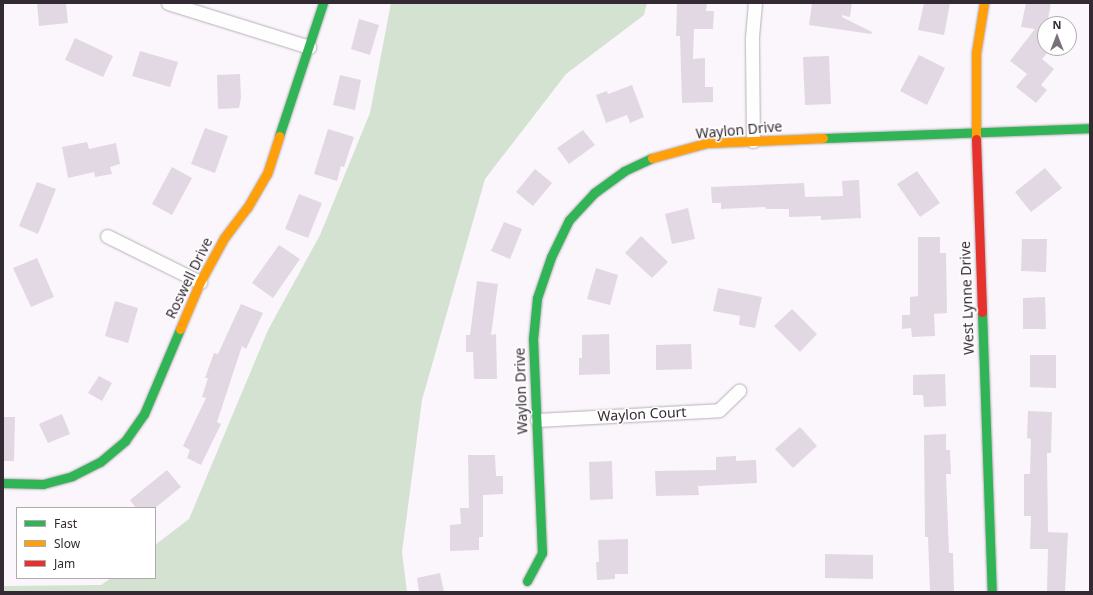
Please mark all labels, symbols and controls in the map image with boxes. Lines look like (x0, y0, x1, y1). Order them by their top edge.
north arrow (1037, 16, 1077, 56)
text: N (1053, 17, 1061, 32)
street label: Waylon Drive (695, 118, 783, 142)
street label: Roswell Drive (162, 235, 216, 321)
street label: West Lynne Drive (957, 241, 977, 355)
street label: Waylon Drive (511, 347, 531, 435)
street label: Waylon Court (597, 403, 687, 425)
legend (16, 507, 156, 579)
text: Fast (54, 515, 77, 532)
text: Slow (54, 535, 80, 552)
text: Jam (54, 555, 75, 572)

